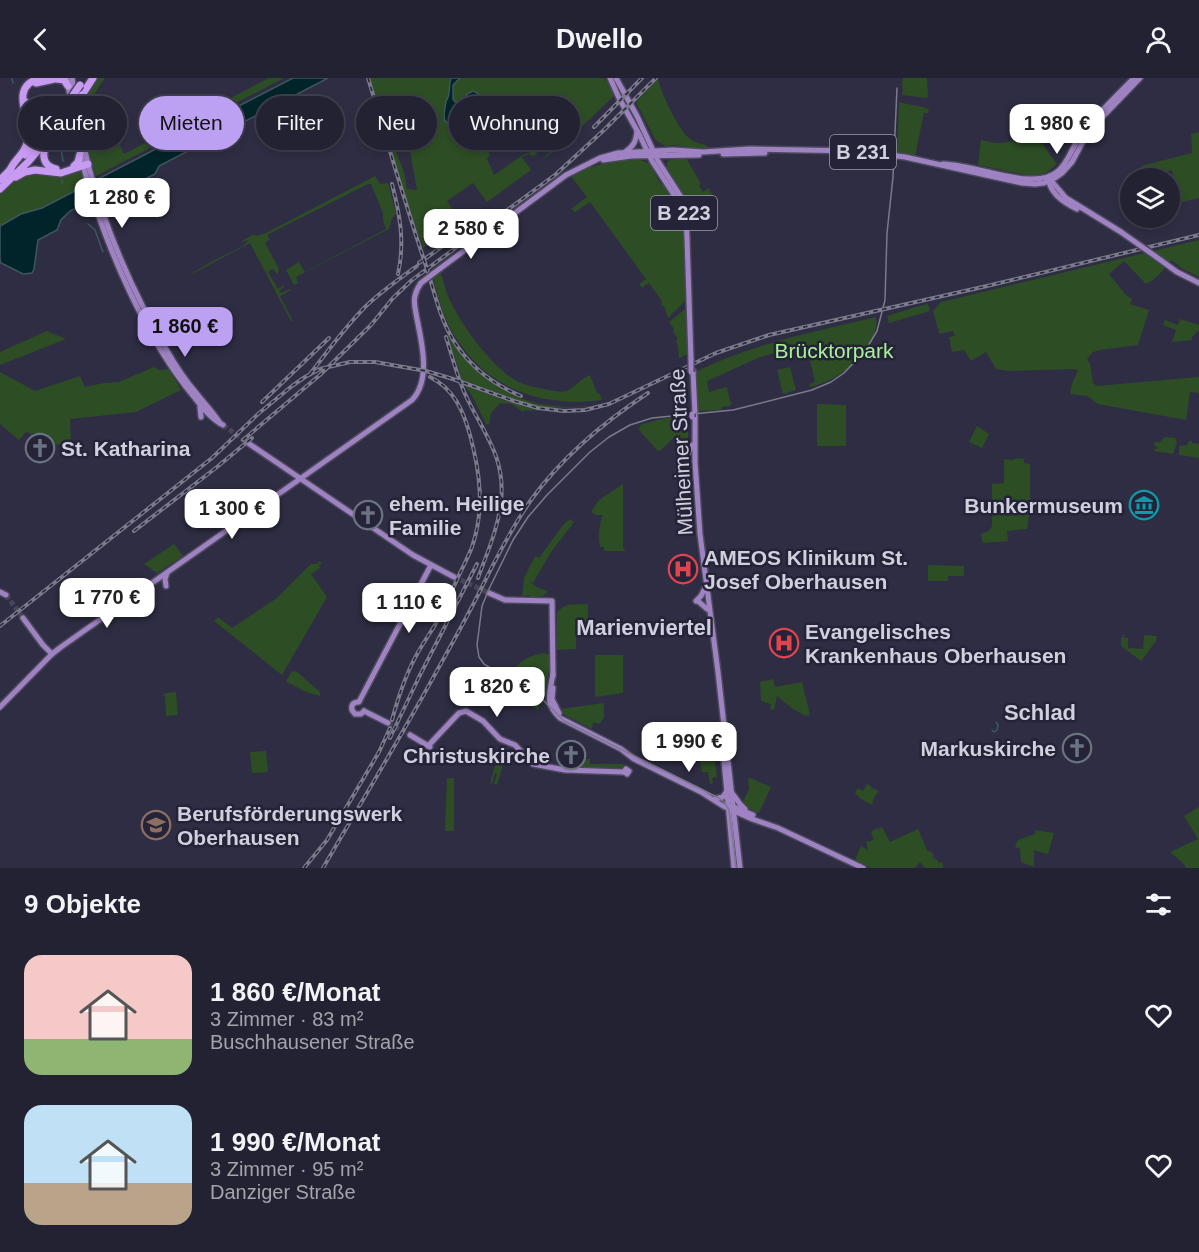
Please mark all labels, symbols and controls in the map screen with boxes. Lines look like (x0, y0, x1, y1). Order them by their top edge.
icon: back (24, 23, 57, 56)
icon: person (1142, 23, 1175, 56)
text: Dwello (556, 24, 643, 54)
chip: Kaufen (18, 96, 127, 150)
chip: Mieten (139, 96, 244, 150)
chip: Filter (256, 96, 344, 150)
chip: Neu (356, 96, 437, 150)
chip: Wohnung (449, 96, 580, 150)
pin: 1 980 € (1002, 104, 1112, 155)
text: 1 980 € (1024, 112, 1090, 134)
road number: B 231 (830, 135, 896, 169)
map controls (1120, 168, 1180, 228)
button: layers (1120, 168, 1180, 228)
pin: 1 280 € (67, 178, 177, 229)
text: 1 280 € (89, 186, 155, 208)
road number: B 223 (651, 196, 717, 230)
pin: 2 580 € (416, 209, 526, 260)
text: 2 580 € (438, 217, 504, 239)
pin: 1 860 € (130, 307, 240, 358)
text: 1 860 € (152, 315, 218, 337)
park label: Brücktorpark (774, 339, 894, 362)
street label: Mülheimer Straße (665, 368, 697, 536)
church icon: St. Katharina (24, 432, 56, 464)
place label: St. Katharina (61, 437, 191, 460)
pin: 1 300 € (177, 489, 287, 540)
museum icon: Bunkermuseum (1128, 489, 1160, 521)
place label: ehem. Heilige Familie (389, 492, 524, 539)
place label: Bunkermuseum (964, 494, 1123, 517)
text: 1 300 € (199, 497, 265, 519)
church icon: ehem. Heilige Familie (352, 499, 384, 531)
place label: AMEOS Klinikum St. Josef Oberhausen (704, 546, 908, 593)
hospital icon: AMEOS Klinikum St. Josef Oberhausen (667, 553, 699, 585)
pin: 1 770 € (52, 578, 162, 629)
pin: 1 110 € (354, 583, 464, 634)
text: 1 770 € (74, 586, 140, 608)
text: 1 110 € (376, 591, 442, 613)
district label: Marienviertel (576, 615, 712, 640)
place label: Evangelisches Krankenhaus Oberhausen (805, 620, 1066, 667)
hospital icon: Evangelisches Krankenhaus Oberhausen (768, 627, 800, 659)
pin: 1 820 € (442, 667, 552, 718)
text: 1 820 € (464, 675, 530, 697)
district label: Schlad (1004, 700, 1076, 725)
pin: 1 990 € (634, 722, 744, 773)
text: 1 990 € (656, 730, 722, 752)
church icon: Markuskirche (1061, 732, 1093, 764)
place label: Markuskirche (921, 737, 1056, 760)
church icon: Christuskirche (555, 739, 587, 771)
place label: Christuskirche (403, 744, 550, 767)
place label: Berufsförderungswerk Oberhausen (177, 802, 403, 849)
school or university icon: Berufsförderungswerk Oberhausen (140, 809, 172, 841)
icon: filters (1142, 888, 1175, 921)
text: 9 Objekte (24, 889, 141, 919)
text: 1 860 €/Monat (210, 977, 381, 1007)
icon: home (72, 979, 144, 1051)
icon: heart (1142, 999, 1175, 1032)
text: 3 Zimmer · 83 m² (210, 1008, 363, 1030)
text: Buschhausener Straße (210, 1031, 415, 1053)
text: 1 990 €/Monat (210, 1127, 381, 1157)
icon: home (72, 1129, 144, 1201)
icon: heart (1142, 1149, 1175, 1182)
text: 3 Zimmer · 95 m² (210, 1158, 363, 1180)
text: Danziger Straße (210, 1181, 356, 1203)

